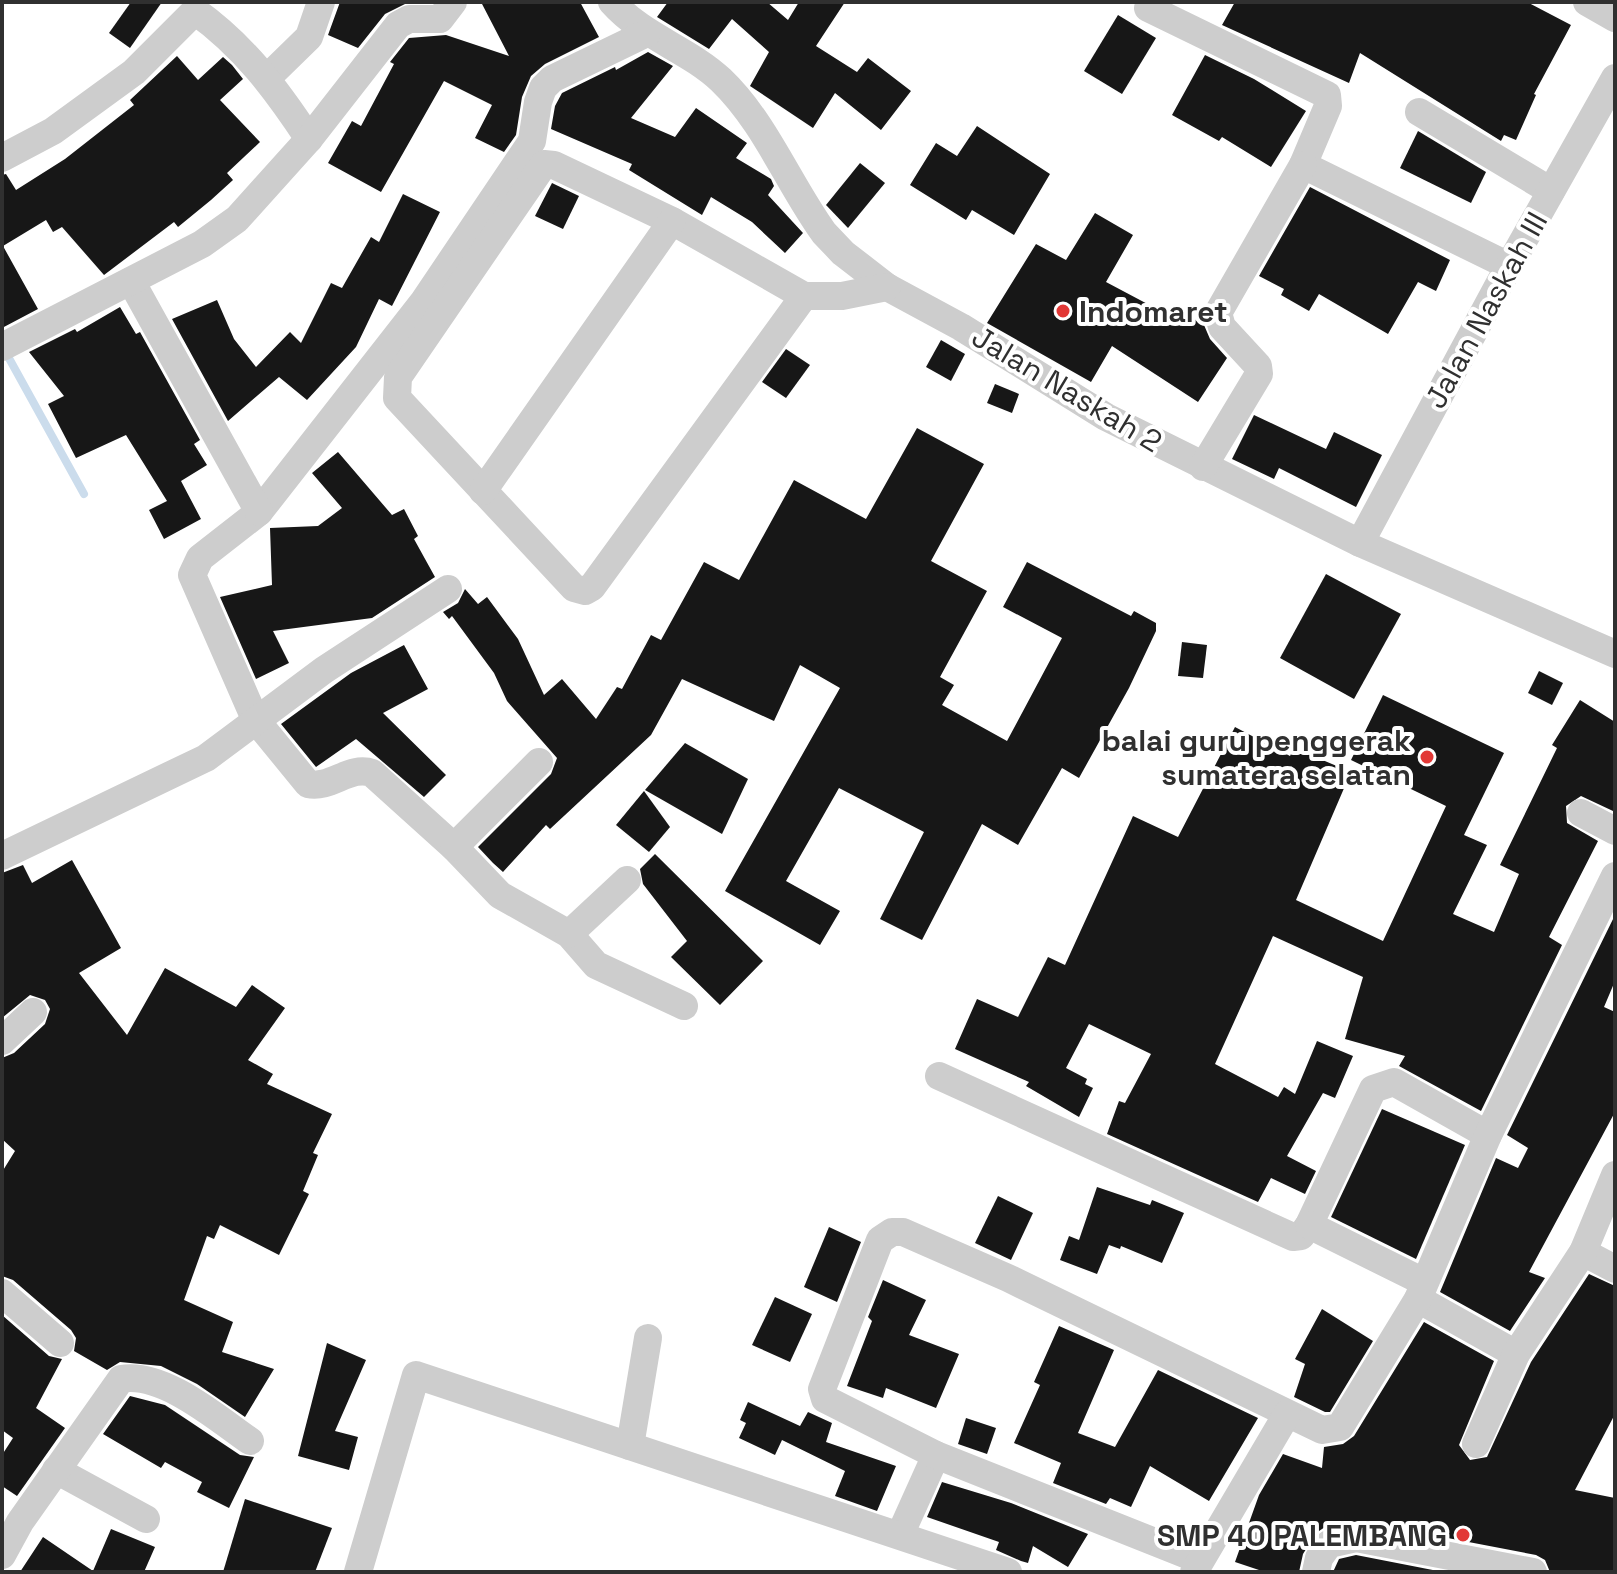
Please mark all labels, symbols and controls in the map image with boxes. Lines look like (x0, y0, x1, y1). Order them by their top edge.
street label: Jalan Naskah III (1416, 205, 1556, 415)
place label: Indomaret (1079, 292, 1228, 331)
marker: Indomaret (1054, 302, 1072, 320)
street label: Jalan Naskah 2 (965, 317, 1169, 461)
place label: balai guru penggerak sumatera selatan (1102, 721, 1411, 794)
marker: balai guru penggerak sumatera selatan (1418, 748, 1436, 766)
place label: SMP 40 PALEMBANG (1157, 1516, 1447, 1555)
marker: SMP 40 PALEMBANG (1454, 1526, 1472, 1544)

